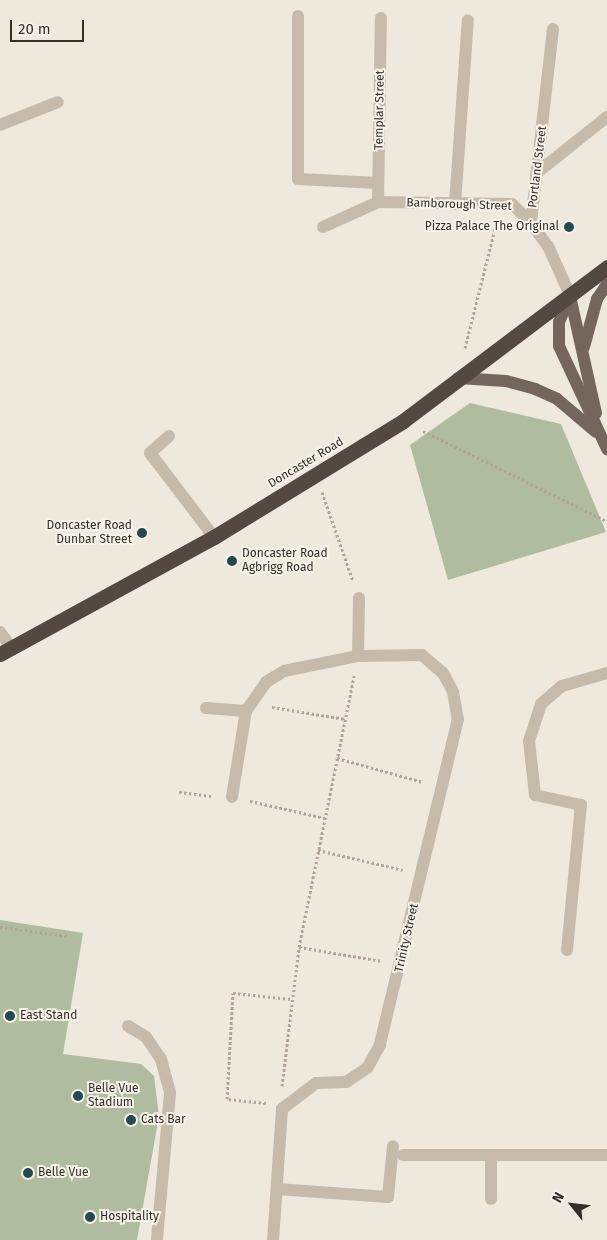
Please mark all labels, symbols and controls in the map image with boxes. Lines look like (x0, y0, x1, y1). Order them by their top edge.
scale bar (12, 10, 86, 42)
text: 20 m (18, 20, 51, 38)
street label: Templar Street (372, 70, 388, 150)
street label: Portland Street (526, 125, 550, 209)
street label: Bamborough Street (406, 196, 512, 214)
place label: Pizza Palace The Original (425, 220, 559, 234)
marker: Pizza Palace The Original (563, 221, 575, 233)
street label: Doncaster Road (266, 435, 346, 491)
place label: Doncaster Road Dunbar Street (46, 519, 132, 547)
marker: Doncaster Road Dunbar Street (136, 527, 148, 539)
place label: Doncaster Road Agbrigg Road (242, 547, 328, 575)
marker: Doncaster Road Agbrigg Road (226, 555, 238, 567)
street label: Trinity Street (392, 902, 422, 974)
place label: East Stand (20, 1009, 77, 1023)
marker: East Stand (4, 1010, 16, 1022)
place label: Belle Vue Stadium (88, 1082, 138, 1110)
marker: Belle Vue Stadium (72, 1090, 84, 1102)
place label: Cats Bar (141, 1113, 186, 1127)
marker: Cats Bar (125, 1114, 137, 1126)
place label: Belle Vue (38, 1166, 88, 1180)
marker: Belle Vue (22, 1167, 34, 1179)
north arrow (547, 1180, 597, 1230)
text: N (549, 1189, 568, 1206)
place label: Hospitality (100, 1210, 159, 1224)
marker: Hospitality (84, 1211, 96, 1223)

